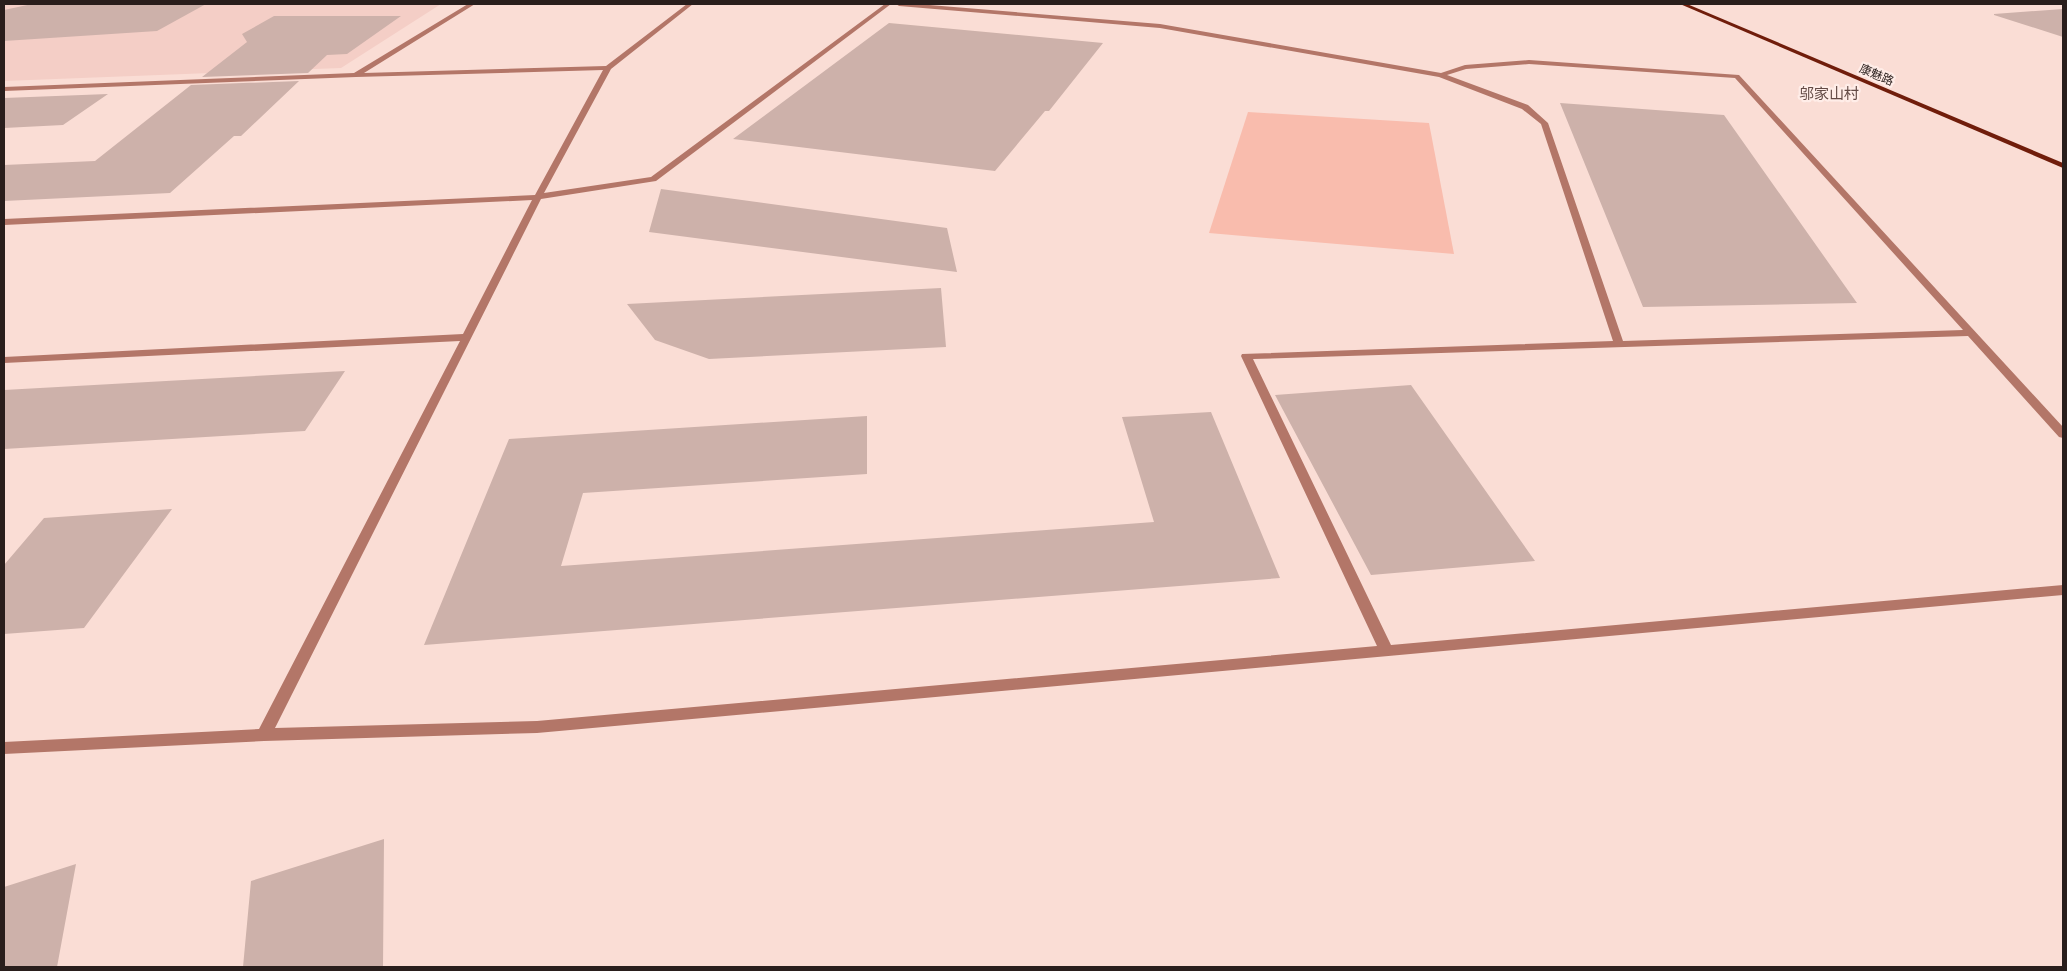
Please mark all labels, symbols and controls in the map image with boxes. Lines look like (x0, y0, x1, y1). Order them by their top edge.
street label: 康魅路 (1857, 59, 1897, 89)
district label: 邬家山村 (1799, 81, 1859, 104)

